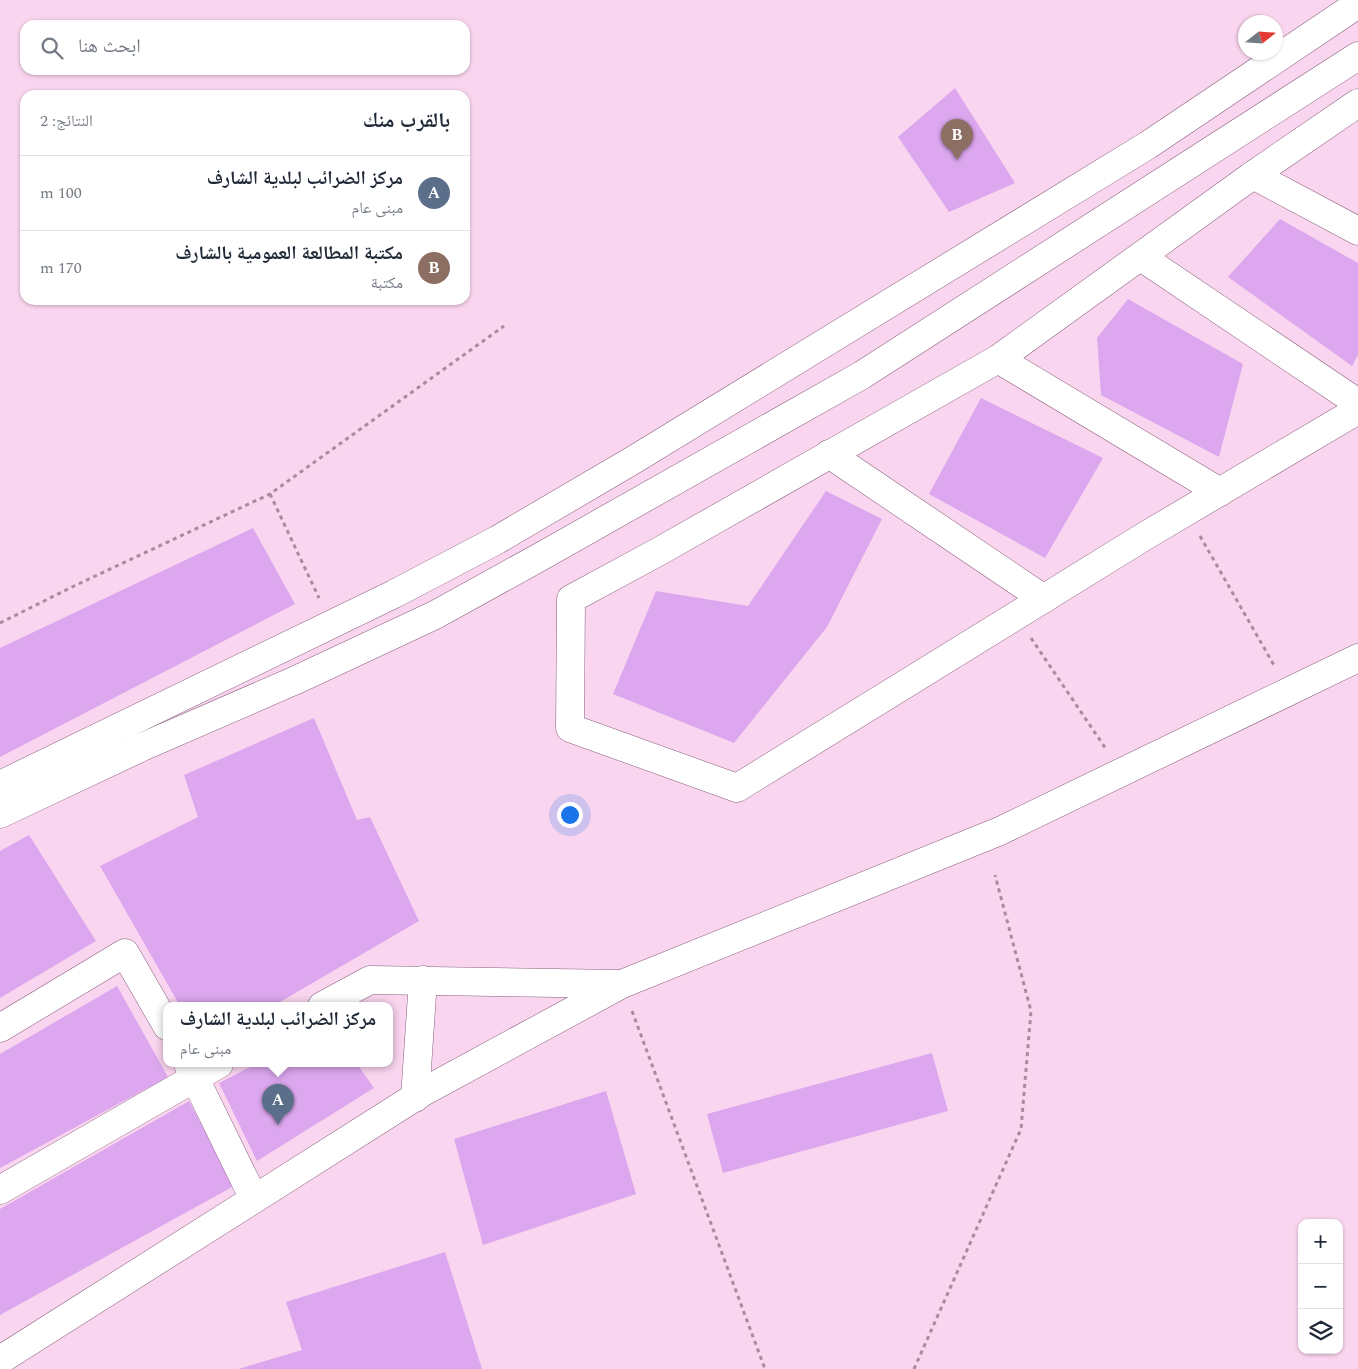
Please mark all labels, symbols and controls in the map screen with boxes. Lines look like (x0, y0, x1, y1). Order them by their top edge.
north arrow (1238, 15, 1283, 60)
search box (20, 20, 470, 75)
text: ابحث هنا (78, 32, 141, 61)
icon: search (38, 34, 66, 62)
text: بالقرب منك (363, 105, 450, 137)
text: النتائج: 2 (40, 109, 93, 133)
pin: B (941, 119, 973, 160)
text: مركز الضرائب لبلدية الشارف (207, 164, 403, 193)
text: 100 m (40, 181, 82, 205)
text: A (428, 181, 440, 205)
text: مبنى عام (351, 196, 403, 220)
text: مكتبة المطالعة العمومية بالشارف (175, 239, 403, 268)
text: 170 m (40, 256, 82, 280)
text: B (428, 256, 440, 280)
text: مكتبة (371, 271, 403, 295)
your location (557, 802, 583, 828)
popup (163, 1002, 393, 1067)
text: مركز الضرائب لبلدية الشارف (180, 1005, 376, 1034)
text: مبنى عام (180, 1037, 231, 1061)
pin: A (262, 1084, 294, 1125)
map controls (1298, 1219, 1343, 1354)
button: + (1298, 1219, 1343, 1264)
button: − (1298, 1264, 1343, 1309)
button: layers (1298, 1309, 1343, 1354)

